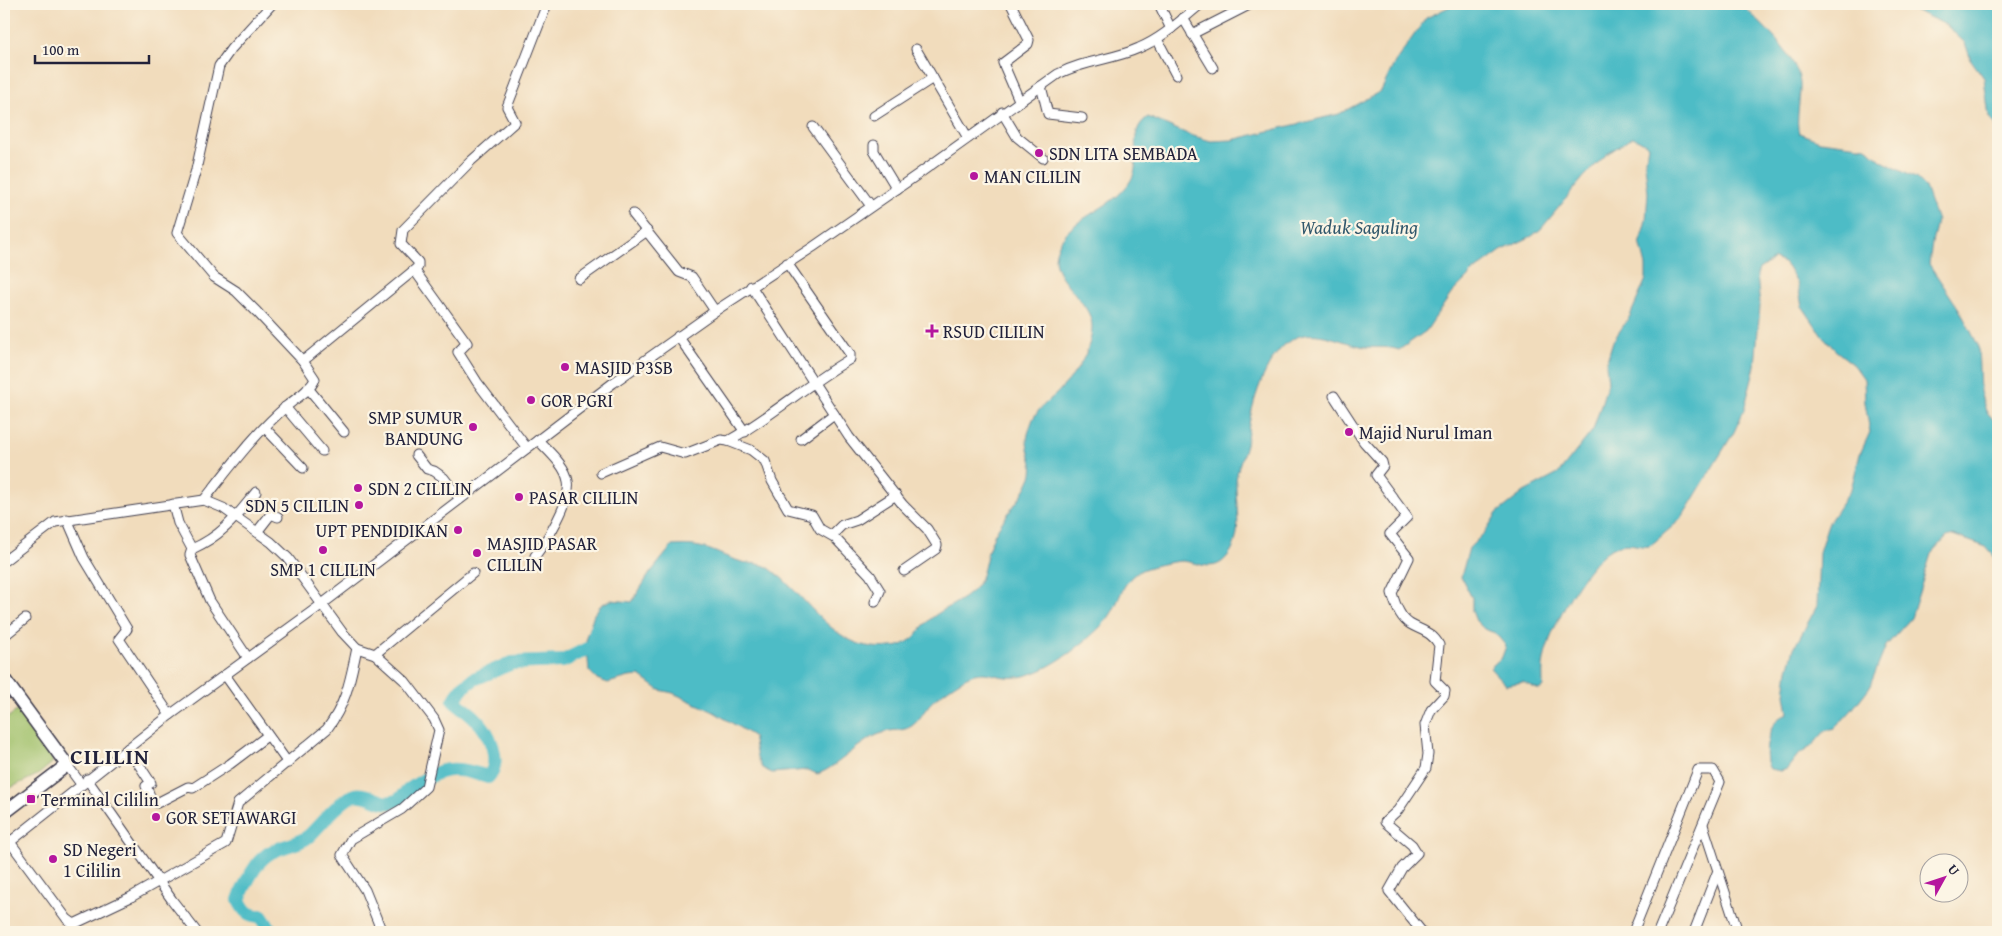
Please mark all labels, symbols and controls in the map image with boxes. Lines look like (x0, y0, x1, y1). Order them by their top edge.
scale bar (35, 32, 149, 64)
text: 100 m (42, 39, 80, 60)
place label: SDN LITA SEMBADA (1049, 140, 1198, 167)
marker: SDN LITA SEMBADA (1033, 147, 1045, 159)
place label: MAN CILILIN (984, 163, 1081, 190)
marker: MAN CILILIN (968, 170, 980, 182)
water label: Waduk Saguling (1300, 213, 1418, 241)
place label: RSUD CILILIN (943, 318, 1045, 345)
marker: RSUD CILILIN (925, 324, 939, 338)
place label: MASJID P3SB (575, 354, 673, 381)
marker: MASJID P3SB (559, 361, 571, 373)
place label: GOR PGRI (541, 387, 613, 414)
marker: GOR PGRI (525, 394, 537, 406)
place label: SMP SUMUR BANDUNG (368, 404, 464, 452)
place label: Majid Nurul Iman (1359, 419, 1492, 446)
marker: SMP SUMUR BANDUNG (467, 421, 479, 433)
marker: Majid Nurul Iman (1343, 426, 1355, 438)
place label: SDN 2 CILILIN (368, 475, 472, 502)
marker: SDN 2 CILILIN (352, 482, 364, 494)
place label: PASAR CILILIN (529, 484, 638, 511)
marker: PASAR CILILIN (513, 491, 525, 503)
place label: SDN 5 CILILIN (245, 492, 349, 519)
marker: SDN 5 CILILIN (353, 499, 365, 511)
place label: UPT PENDIDIKAN (316, 517, 448, 544)
marker: UPT PENDIDIKAN (452, 524, 464, 536)
place label: MASJID PASAR CILILIN (487, 530, 598, 578)
marker: SMP 1 CILILIN (317, 544, 329, 556)
marker: MASJID PASAR CILILIN (471, 547, 483, 559)
place label: SMP 1 CILILIN (270, 556, 376, 583)
district label: CILILIN (70, 740, 150, 772)
place label: Terminal Cililin (41, 786, 159, 813)
marker: Terminal Cililin (25, 793, 37, 805)
place label: GOR SETIAWARGI (166, 804, 297, 831)
marker: GOR SETIAWARGI (150, 811, 162, 823)
place label: SD Negeri 1 Cililin (63, 836, 137, 884)
marker: SD Negeri 1 Cililin (47, 853, 59, 865)
north arrow (1920, 854, 1970, 904)
text: U (1943, 860, 1965, 880)

